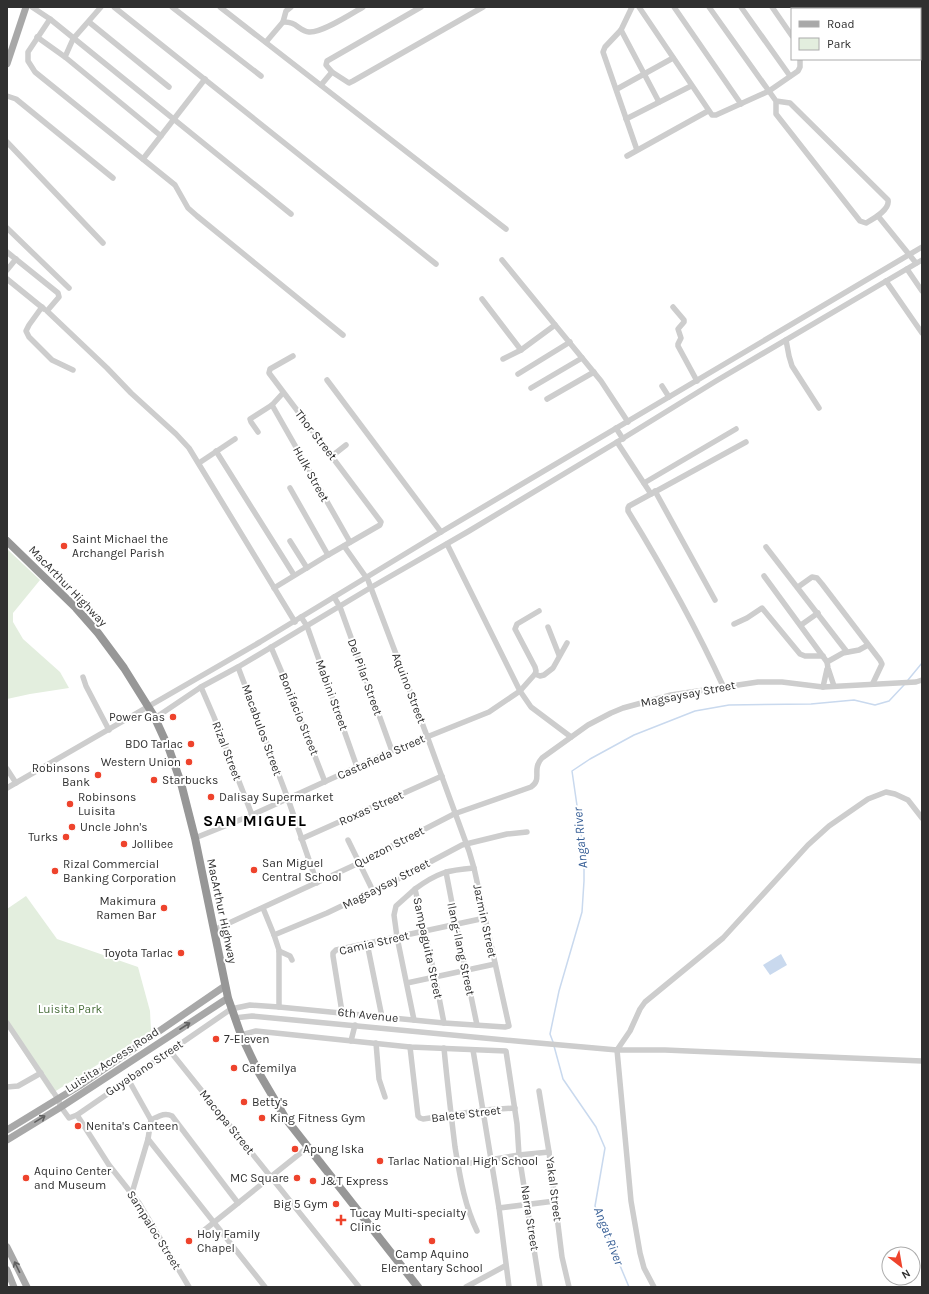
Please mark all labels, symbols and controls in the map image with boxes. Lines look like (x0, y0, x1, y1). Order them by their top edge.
legend (791, 8, 921, 60)
text: Road (827, 17, 855, 31)
text: Park (827, 37, 852, 51)
street label: Thor Street (292, 407, 340, 463)
street label: Hulk Street (290, 444, 332, 505)
place label: Saint Michael the Archangel Parish (72, 532, 168, 560)
marker: Saint Michael the Archangel Parish (59, 541, 69, 551)
street label: MacArthur Highway (26, 543, 110, 630)
street label: Del Pilar Street (345, 637, 386, 718)
street label: Aquino Street (389, 651, 429, 726)
street label: Mabini Street (313, 658, 351, 733)
street label: Bonifacio Street (276, 671, 322, 758)
street label: Magsaysay Street (639, 678, 737, 710)
street label: Macabulos Street (239, 683, 285, 778)
place label: Power Gas (109, 710, 165, 724)
marker: Power Gas (168, 712, 178, 722)
street label: Rizal Street (209, 719, 245, 783)
street label: Castañeda Street (335, 731, 427, 783)
place label: BDO Tarlac (125, 737, 183, 751)
marker: BDO Tarlac (186, 739, 196, 749)
place label: Western Union (101, 755, 181, 769)
marker: Western Union (184, 757, 194, 767)
place label: Robinsons Bank (32, 761, 90, 789)
marker: Robinsons Bank (93, 770, 103, 780)
place label: Starbucks (162, 773, 218, 787)
marker: Starbucks (149, 775, 159, 785)
street label: Roxas Street (337, 787, 406, 828)
place label: Robinsons Luisita (78, 790, 136, 818)
place label: Dalisay Supermarket (219, 790, 334, 804)
marker: Dalisay Supermarket (206, 792, 216, 802)
marker: Robinsons Luisita (65, 799, 75, 809)
water label: Angat River (570, 806, 590, 869)
district label: SAN MIGUEL (203, 811, 307, 830)
place label: Uncle John's (80, 820, 147, 834)
marker: Uncle John's (67, 822, 77, 832)
street label: Quezon Street (352, 823, 427, 871)
place label: Turks (28, 830, 58, 844)
marker: Turks (61, 832, 71, 842)
place label: Jollibee (132, 837, 173, 851)
marker: Jollibee (119, 839, 129, 849)
place label: San Miguel Central School (262, 856, 342, 884)
street label: Magsaysay Street (340, 856, 433, 912)
place label: Rizal Commercial Banking Corporation (63, 857, 176, 885)
street label: MacArthur Highway (204, 857, 240, 965)
marker: San Miguel Central School (249, 865, 259, 875)
marker: Rizal Commercial Banking Corporation (50, 866, 60, 876)
street label: Jazmin Street (470, 883, 500, 960)
place label: Makimura Ramen Bar (96, 894, 157, 922)
street label: Sampaguita Street (410, 896, 446, 1000)
street label: Ilang-Ilang Street (444, 901, 478, 997)
marker: Makimura Ramen Bar (159, 903, 169, 913)
street label: Camia Street (338, 928, 411, 958)
place label: Toyota Tarlac (103, 946, 173, 960)
marker: Toyota Tarlac (176, 948, 186, 958)
park label: Luisita Park (38, 1002, 103, 1016)
street label: 6th Avenue (337, 1005, 399, 1025)
one-way arrow (179, 1022, 190, 1030)
street label: Luisita Access Road (63, 1024, 161, 1096)
place label: 7-Eleven (224, 1032, 270, 1046)
marker: 7-Eleven (211, 1034, 221, 1044)
street label: Guyabano Street (103, 1037, 186, 1099)
place label: Cafemilya (242, 1061, 297, 1075)
marker: Cafemilya (229, 1063, 239, 1073)
street label: Macopa Street (197, 1087, 258, 1157)
place label: Betty's (252, 1095, 288, 1109)
marker: Betty's (239, 1097, 249, 1107)
street label: Balete Street (430, 1103, 502, 1125)
place label: King Fitness Gym (270, 1111, 366, 1125)
marker: King Fitness Gym (257, 1113, 267, 1123)
one-way arrow (34, 1115, 46, 1123)
place label: Nenita's Canteen (86, 1119, 178, 1133)
marker: Nenita's Canteen (73, 1121, 83, 1131)
place label: Apung Iska (303, 1142, 364, 1156)
marker: Apung Iska (290, 1144, 300, 1154)
place label: Tarlac National High School (388, 1154, 538, 1168)
marker: Tarlac National High School (375, 1156, 385, 1166)
street label: Yakal Street (543, 1156, 565, 1223)
place label: Aquino Center and Museum (34, 1164, 112, 1192)
place label: MC Square (230, 1171, 289, 1185)
marker: Aquino Center and Museum (21, 1173, 31, 1183)
marker: MC Square (292, 1173, 302, 1183)
place label: J&T Express (321, 1174, 389, 1188)
marker: J&T Express (308, 1176, 318, 1186)
street label: Narra Street (518, 1184, 542, 1252)
street label: Sampaloc Street (124, 1188, 184, 1273)
place label: Big 5 Gym (273, 1197, 328, 1211)
marker: Big 5 Gym (331, 1199, 341, 1209)
water label: Angat River (591, 1205, 627, 1268)
place label: Tucay Multi-specialty Clinic (350, 1206, 466, 1234)
marker: Tucay Multi-specialty Clinic (335, 1214, 347, 1226)
place label: Holy Family Chapel (197, 1227, 260, 1255)
marker: Holy Family Chapel (184, 1236, 194, 1246)
marker: Camp Aquino Elementary School (427, 1236, 437, 1246)
north arrow (881, 1246, 921, 1286)
place label: Camp Aquino Elementary School (381, 1247, 483, 1275)
one-way arrow (13, 1261, 20, 1273)
text: N (899, 1267, 913, 1282)

